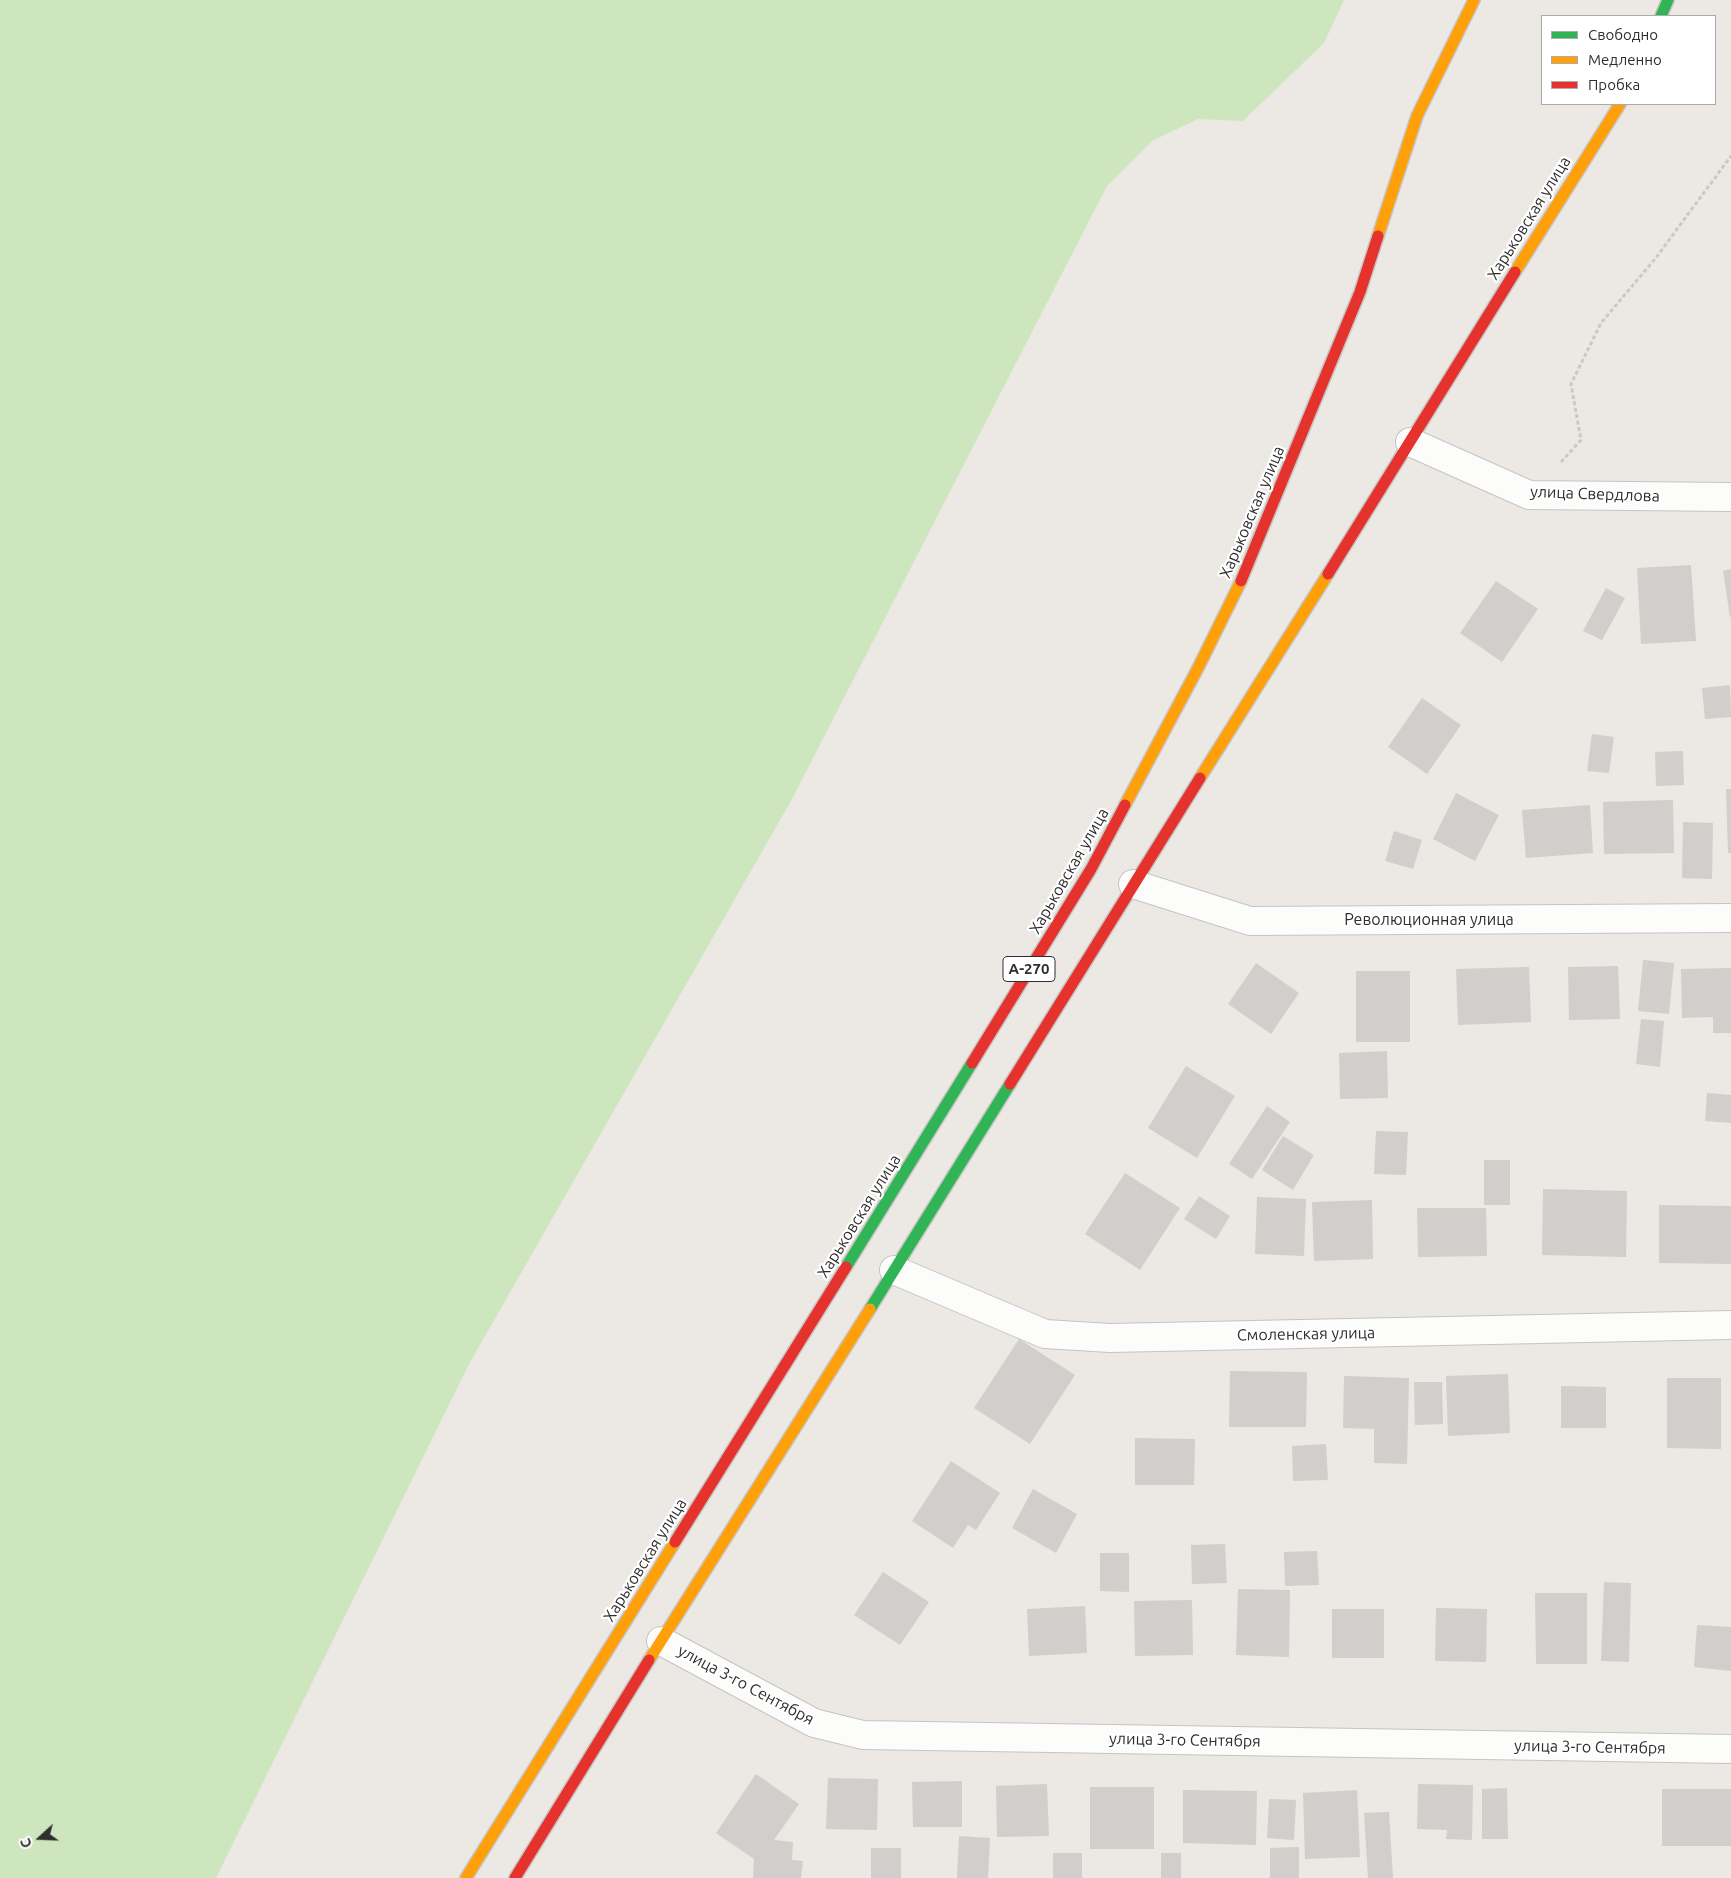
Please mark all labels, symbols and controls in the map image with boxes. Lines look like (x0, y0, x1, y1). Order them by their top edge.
legend (1541, 15, 1716, 105)
text: Свободно (1588, 26, 1658, 43)
text: Медленно (1588, 51, 1662, 68)
text: Пробка (1588, 76, 1640, 93)
street label: Харьковская улица (1483, 153, 1575, 283)
street label: Харьковская улица (1215, 443, 1289, 581)
street label: улица Свердлова (1530, 482, 1660, 506)
street label: Харьковская улица (1025, 805, 1113, 937)
street label: Революционная улица (1344, 910, 1514, 930)
road number: А-270 (1003, 956, 1055, 982)
street label: Харьковская улица (813, 1151, 905, 1281)
street label: Смоленская улица (1237, 1323, 1375, 1345)
street label: Харьковская улица (599, 1495, 691, 1625)
street label: улица 3-го Сентября (675, 1641, 817, 1729)
street label: улица 3-го Сентября (1109, 1729, 1261, 1751)
street label: улица 3-го Сентября (1514, 1736, 1666, 1758)
north arrow (15, 1813, 65, 1863)
text: С (17, 1836, 35, 1850)

